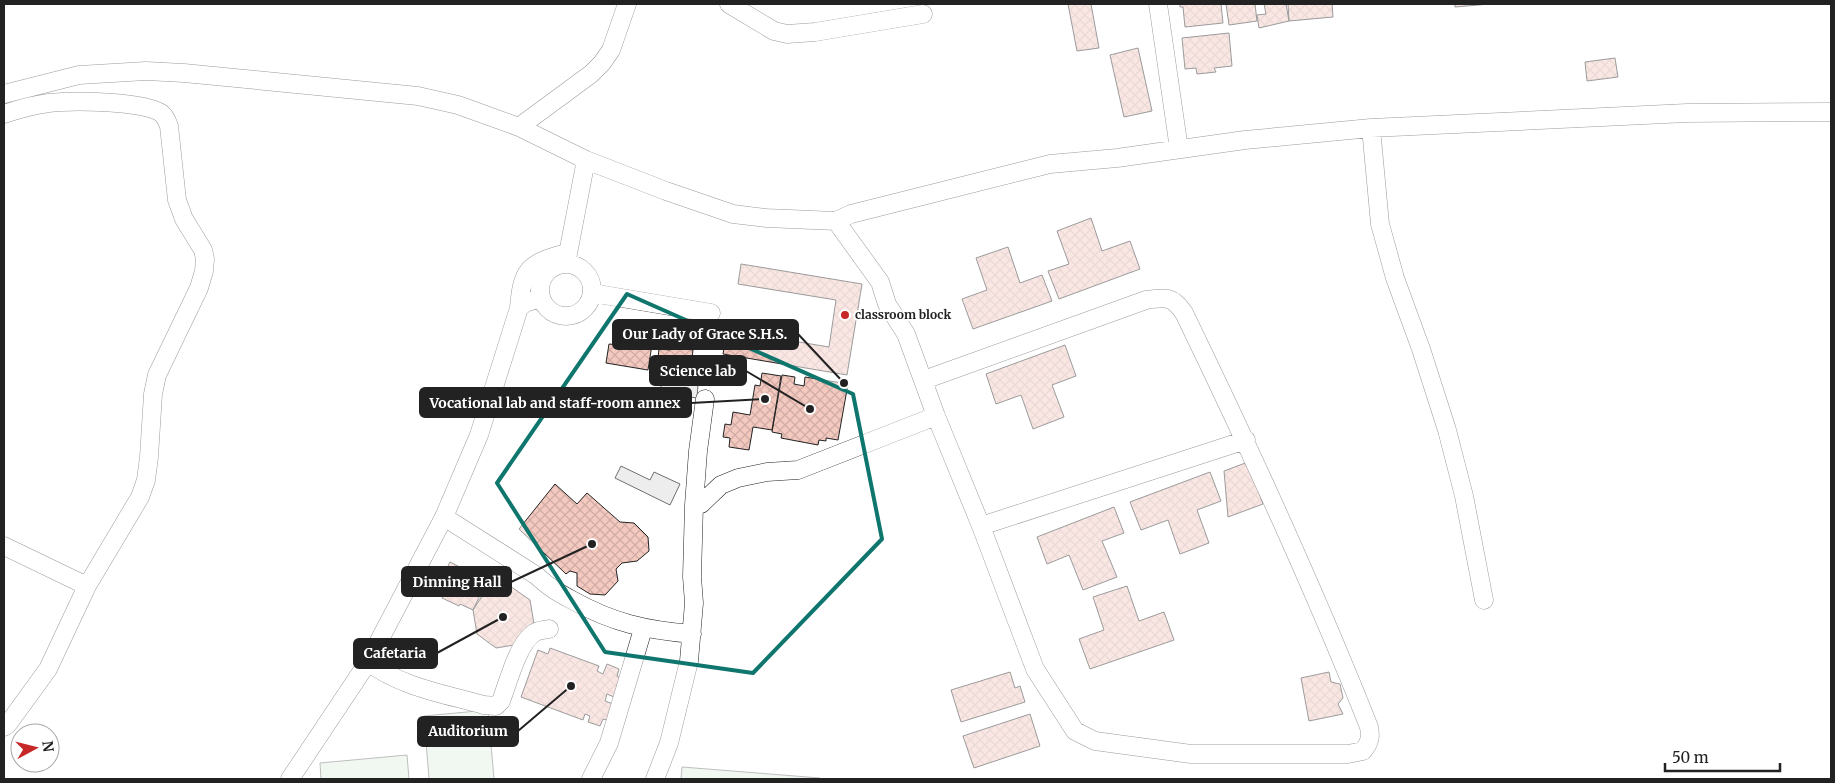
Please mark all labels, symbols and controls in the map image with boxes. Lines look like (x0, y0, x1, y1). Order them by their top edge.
place label: classroom block (855, 307, 951, 322)
marker: classroom block (839, 309, 851, 321)
callout: Our Lady of Grace S.H.S. (613, 320, 798, 349)
text: Our Lady of Grace S.H.S. (623, 325, 788, 343)
callout: Science lab (650, 356, 746, 385)
text: Science lab (660, 362, 737, 380)
callout: Vocational lab and staff-room annex (420, 388, 691, 417)
text: Vocational lab and staff-room annex (428, 394, 681, 412)
callout: Dinning Hall (402, 567, 511, 596)
text: Dinning Hall (412, 573, 502, 591)
callout: Cafetaria (354, 639, 437, 668)
text: Cafetaria (364, 644, 426, 662)
callout: Auditorium (418, 717, 518, 746)
text: Auditorium (427, 722, 508, 740)
north arrow (10, 723, 60, 773)
text: N (38, 740, 58, 753)
scale bar (1665, 740, 1780, 772)
text: 50 m (1672, 748, 1709, 767)

